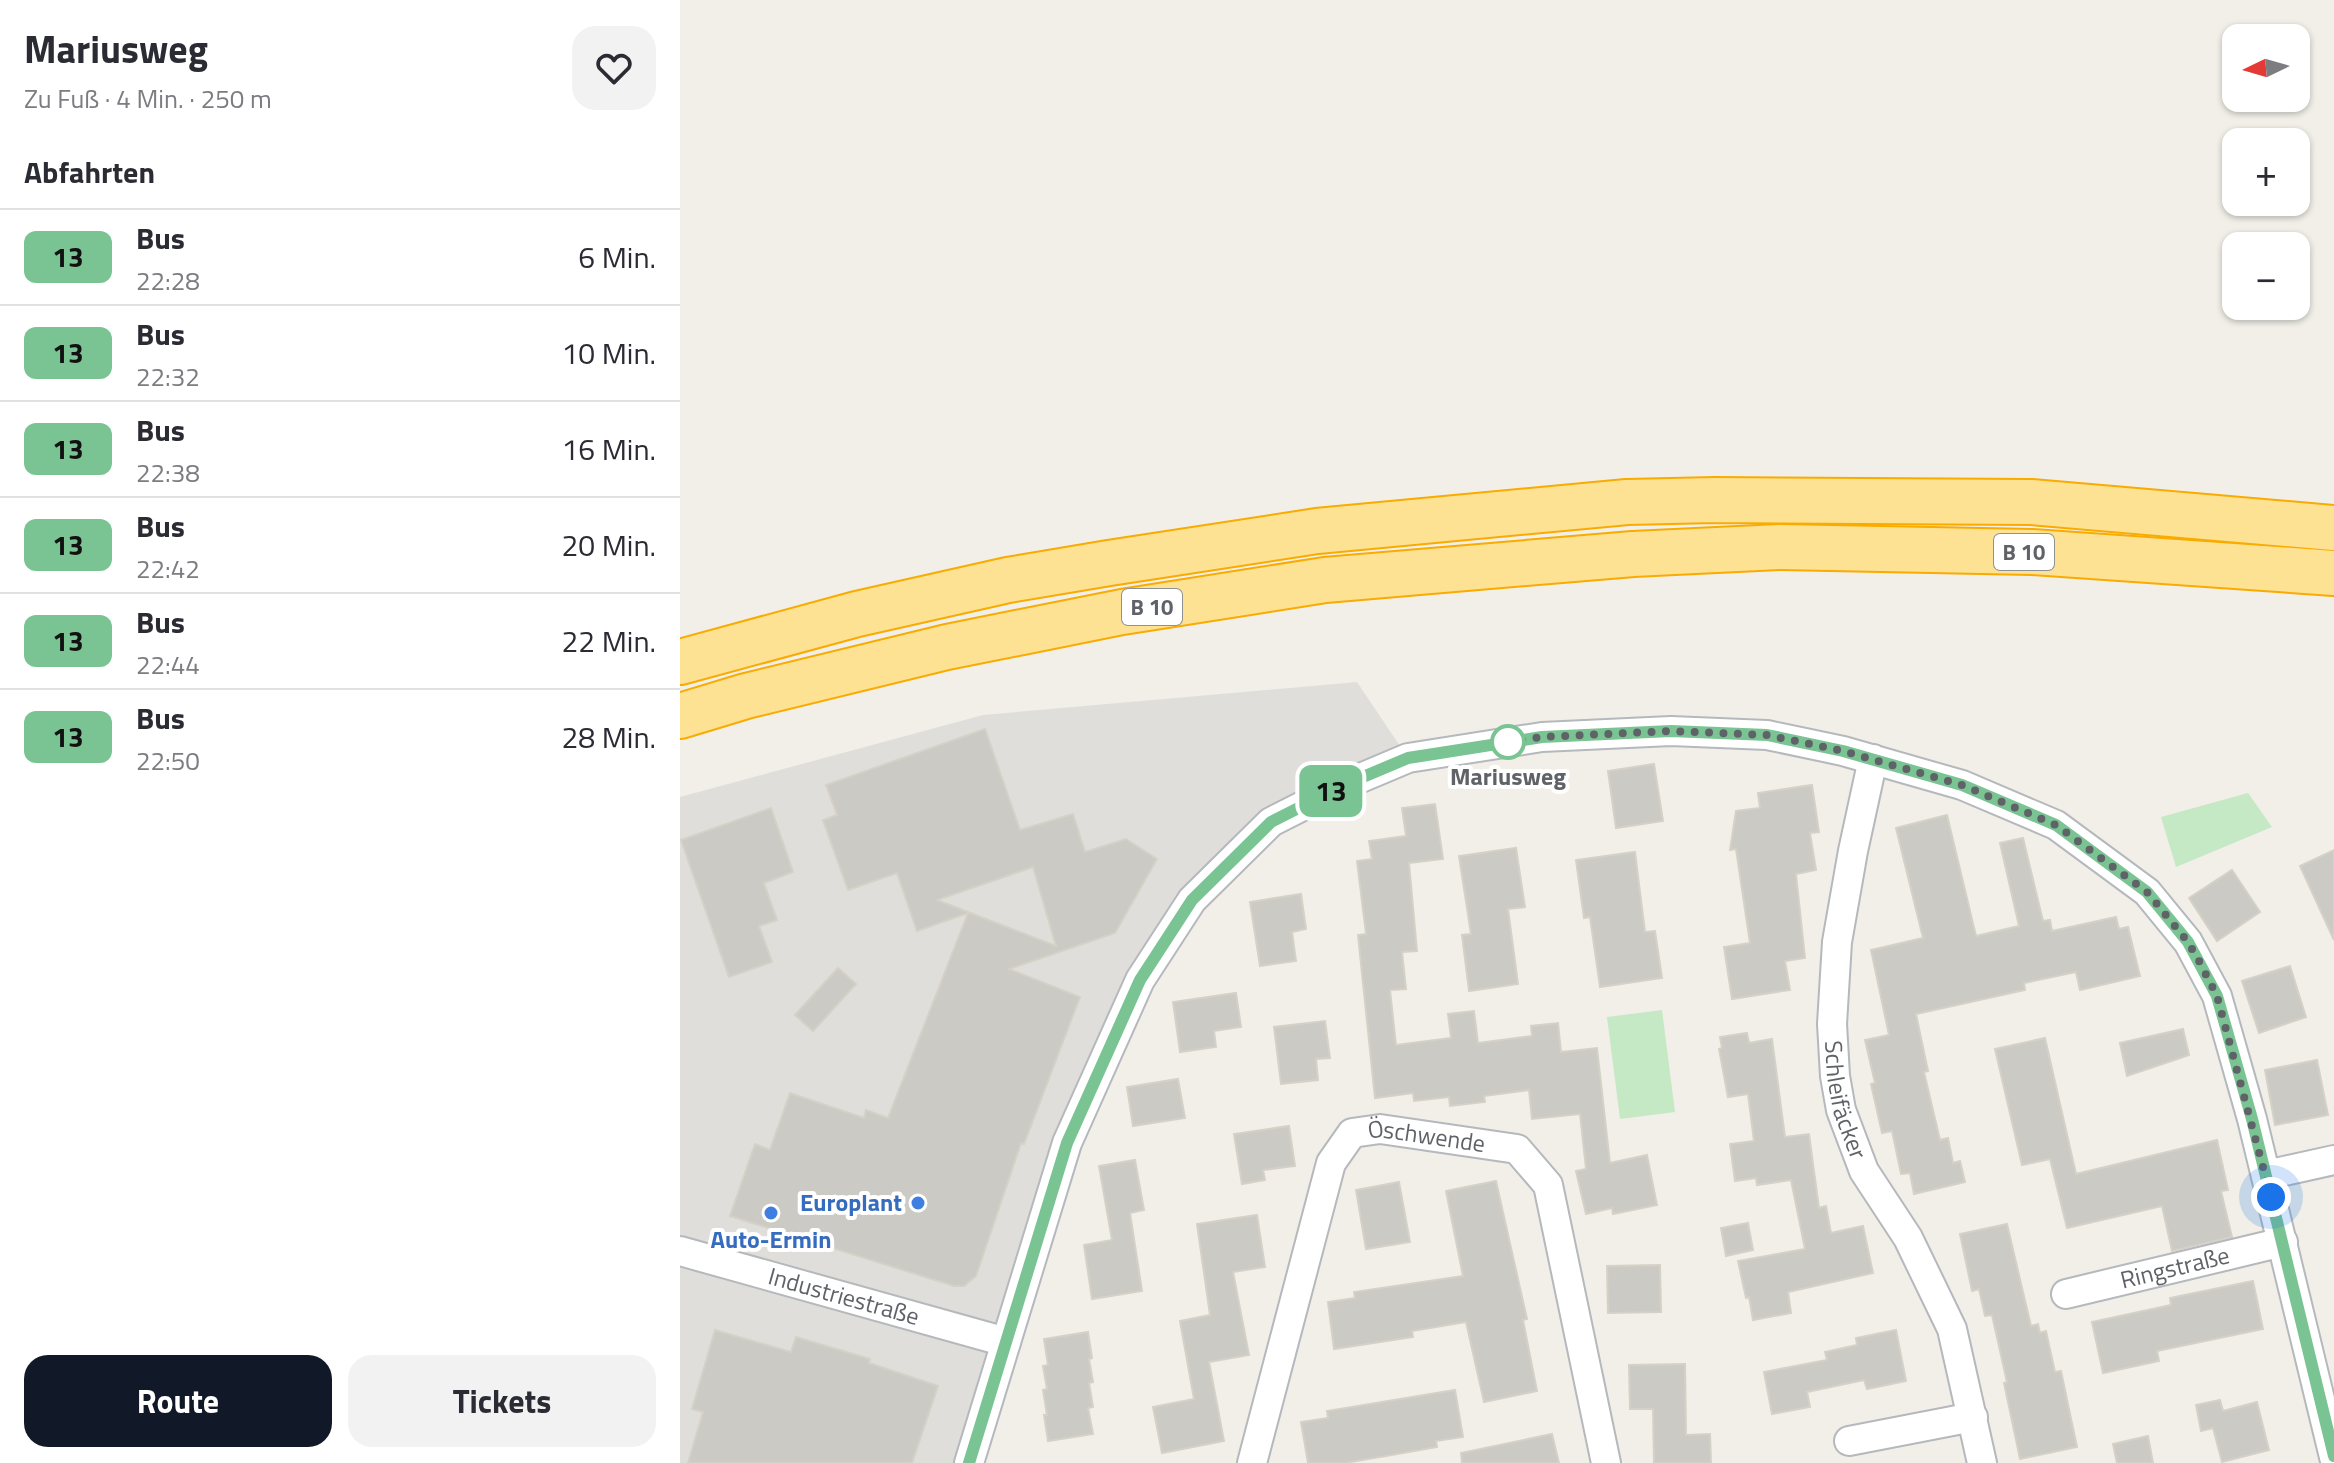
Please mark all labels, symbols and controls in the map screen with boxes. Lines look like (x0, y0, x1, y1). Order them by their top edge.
text: Mariusweg (24, 20, 208, 78)
north arrow (2222, 24, 2310, 112)
map controls (2222, 24, 2310, 320)
button: heart (572, 26, 656, 110)
text: Zu Fuß · 4 Min. · 250 m (24, 79, 272, 118)
button: + (2222, 128, 2310, 216)
text: Abfahrten (24, 149, 155, 195)
text: Bus (136, 215, 185, 261)
button: − (2222, 232, 2310, 320)
text: 6 Min. (578, 234, 656, 280)
text: 13 (52, 235, 84, 278)
text: 22:28 (136, 261, 200, 300)
text: Bus (136, 311, 185, 357)
text: 10 Min. (561, 330, 656, 376)
text: 13 (52, 331, 84, 374)
text: 22:32 (136, 357, 200, 396)
text: Bus (136, 407, 185, 453)
text: 16 Min. (561, 426, 656, 472)
text: 13 (52, 427, 84, 470)
text: 22:38 (136, 453, 200, 492)
text: Bus (136, 503, 185, 549)
text: 20 Min. (561, 522, 656, 568)
text: 13 (52, 523, 84, 566)
road number: B 10 (1994, 534, 2054, 570)
text: 22:42 (136, 549, 200, 588)
road number: B 10 (1122, 589, 1182, 625)
text: Bus (136, 599, 185, 645)
text: 22 Min. (561, 618, 656, 664)
text: 13 (52, 619, 84, 662)
text: 22:44 (136, 645, 200, 684)
text: Bus (136, 695, 185, 741)
text: 28 Min. (561, 714, 656, 760)
text: 13 (52, 715, 84, 758)
marker: Mariusweg (1491, 725, 1525, 759)
text: 22:50 (136, 741, 200, 780)
place label: Mariusweg (1450, 758, 1566, 794)
line badge: 13 (1295, 765, 1367, 817)
text: 13 (1315, 769, 1347, 812)
street label: Schleifäcker (1816, 1039, 1877, 1164)
street label: Öschwende (1365, 1110, 1488, 1161)
your location (2251, 1177, 2291, 1217)
place label: Europlant (800, 1184, 902, 1220)
marker: Europlant (909, 1194, 927, 1212)
marker: Auto-Ermin (762, 1204, 780, 1222)
place label: Auto-Ermin (711, 1221, 831, 1257)
street label: Ringstraße (2116, 1236, 2233, 1297)
street label: Industriestraße (764, 1258, 924, 1334)
button: Route (24, 1355, 332, 1447)
button: Tickets (348, 1355, 656, 1447)

